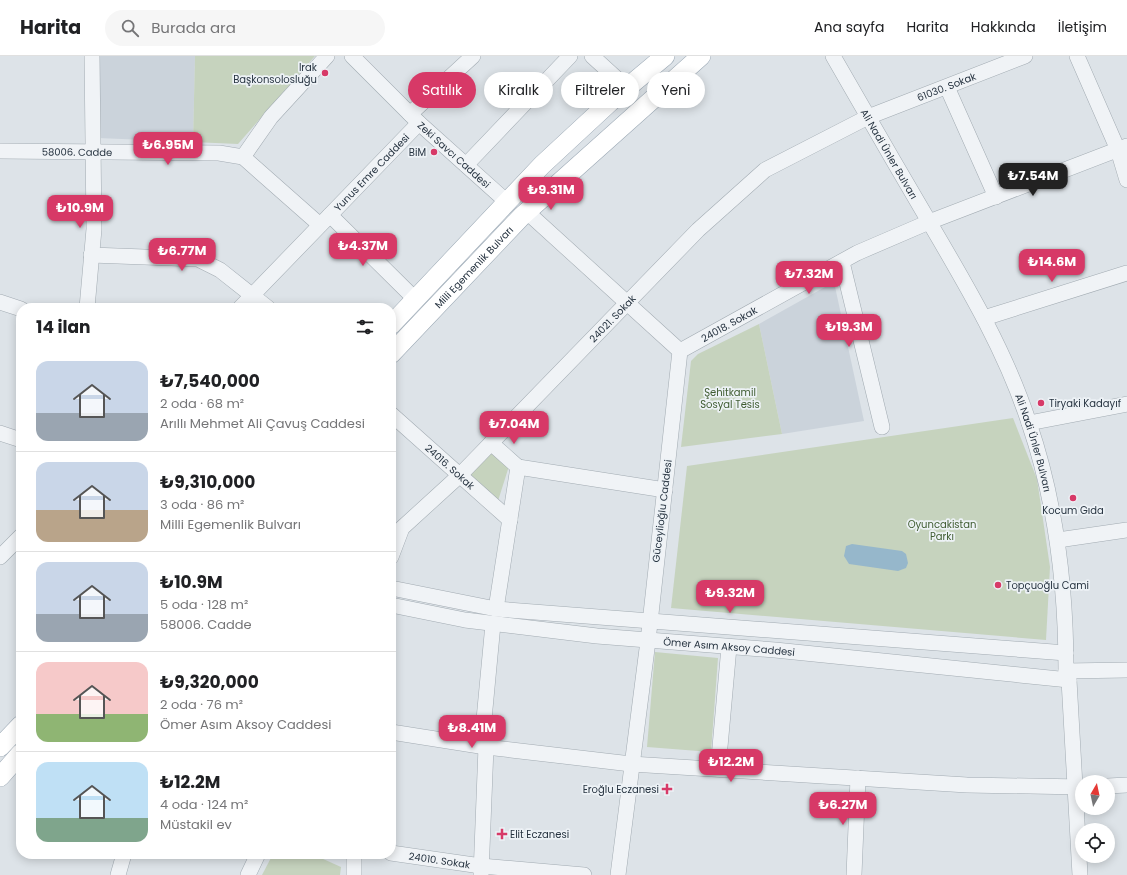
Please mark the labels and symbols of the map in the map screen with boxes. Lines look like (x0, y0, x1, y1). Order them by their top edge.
place label: Irak Başkonsolosluğu (233, 60, 318, 87)
marker: Irak Başkonsolosluğu (320, 68, 330, 78)
street label: 61030. Sokak (915, 68, 979, 105)
street label: Ali Nadi Ünler Bulvarı (857, 106, 922, 202)
street label: Zeki Savcı Caddesi (414, 118, 494, 191)
street label: Yunus Emre Caddesi (330, 130, 413, 214)
pin: ₺6.95M (135, 132, 201, 166)
street label: 58006. Cadde (42, 144, 112, 160)
place label: BiM (409, 145, 426, 160)
marker: BiM (429, 147, 439, 157)
pin: ₺7.54M (1000, 163, 1066, 197)
pin: ₺9.31M (518, 177, 584, 211)
pin: ₺10.9M (47, 195, 113, 229)
street label: Milli Egemenlik Bulvarı (431, 222, 516, 312)
pin: ₺4.37M (330, 233, 396, 267)
pin: ₺6.77M (149, 238, 215, 272)
pin: ₺14.6M (1019, 249, 1085, 283)
pin: ₺7.32M (776, 261, 842, 295)
street label: 24021. Sokak (585, 290, 640, 346)
street label: 24018. Sokak (698, 302, 760, 345)
pin: ₺19.3M (816, 314, 882, 348)
park label: Şehitkamil Sosyal Tesis (700, 385, 760, 412)
street label: Ali Nadi Ünler Bulvarı (1012, 391, 1055, 493)
place label: Tiryaki Kadayıf (1049, 396, 1121, 411)
marker: Tiryaki Kadayıf (1036, 398, 1046, 408)
pin: ₺7.04M (481, 411, 547, 445)
street label: 24016. Sokak (422, 440, 479, 493)
street label: Güceylioğlu Caddesi (648, 459, 676, 563)
marker: Kocum Gıda (1068, 493, 1078, 503)
place label: Kocum Gıda (1042, 503, 1104, 518)
park label: Oyuncakistan Parkı (908, 517, 976, 544)
place label: Topçuoğlu Cami (1006, 578, 1089, 593)
pin: ₺9.32M (697, 580, 763, 614)
marker: Topçuoğlu Cami (993, 580, 1003, 590)
street label: Ömer Asım Aksoy Caddesi (663, 634, 796, 659)
pin: ₺8.41M (439, 715, 505, 749)
pin: ₺12.2M (698, 749, 764, 783)
north arrow (1075, 775, 1115, 815)
place label: Eroğlu Eczanesi (583, 782, 659, 797)
marker: Eroğlu Eczanesi (662, 784, 672, 794)
pin: ₺6.27M (810, 792, 876, 826)
place label: Elit Eczanesi (510, 827, 569, 842)
marker: Elit Eczanesi (497, 829, 507, 839)
street label: 24010. Sokak (408, 848, 472, 872)

